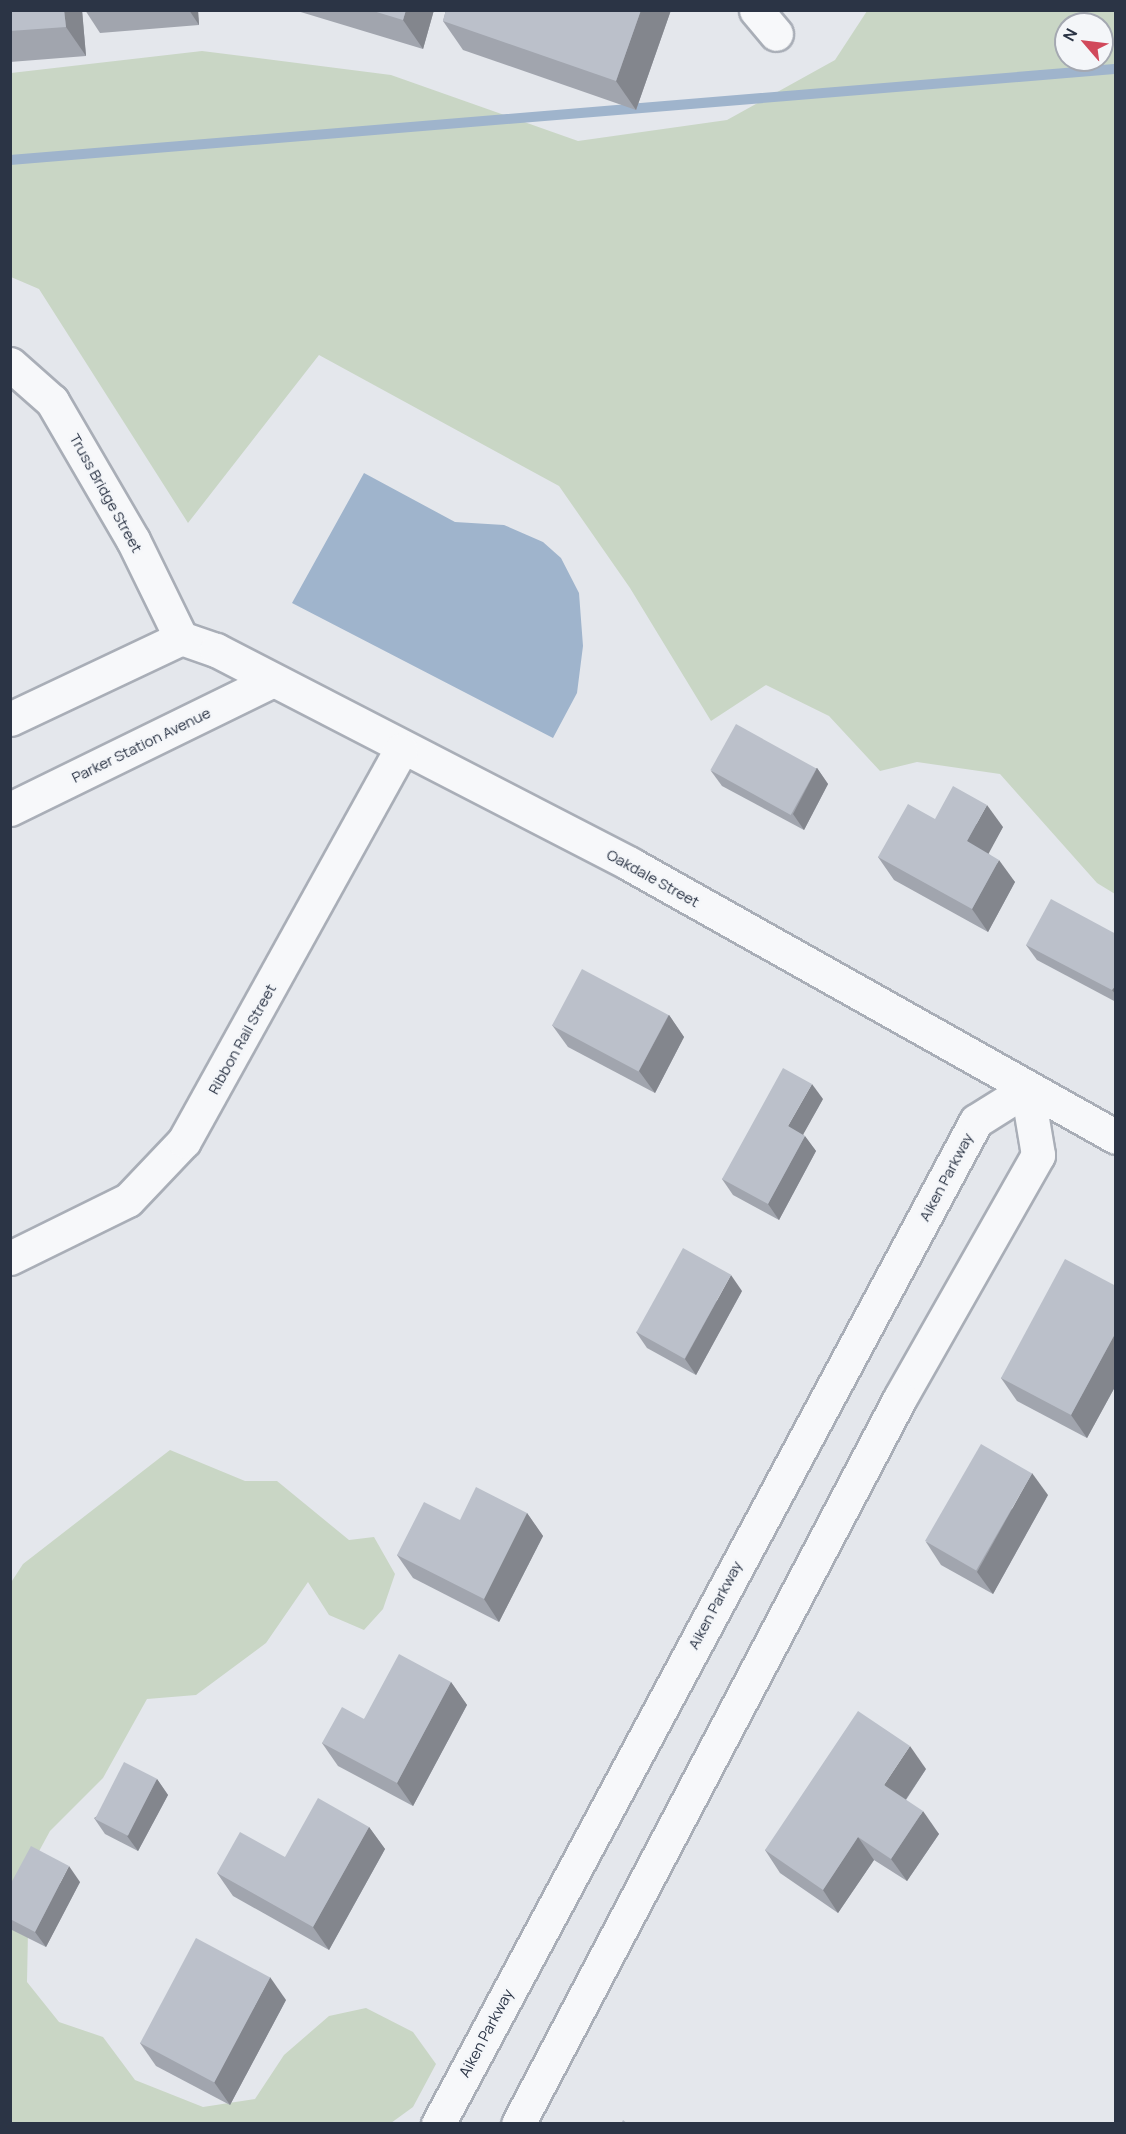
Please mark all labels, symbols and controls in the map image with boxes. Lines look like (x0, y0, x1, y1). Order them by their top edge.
north arrow (1054, 12, 1114, 72)
text: N (1057, 24, 1082, 45)
street label: Truss Bridge Street (66, 430, 146, 556)
street label: Parker Station Avenue (69, 704, 213, 786)
street label: Oakdale Street (604, 845, 702, 911)
street label: Ribbon Rail Street (204, 981, 280, 1097)
street label: Aiken Parkway (915, 1130, 977, 1224)
street label: Aiken Parkway (684, 1558, 746, 1652)
street label: Aiken Parkway (455, 1986, 517, 2080)

